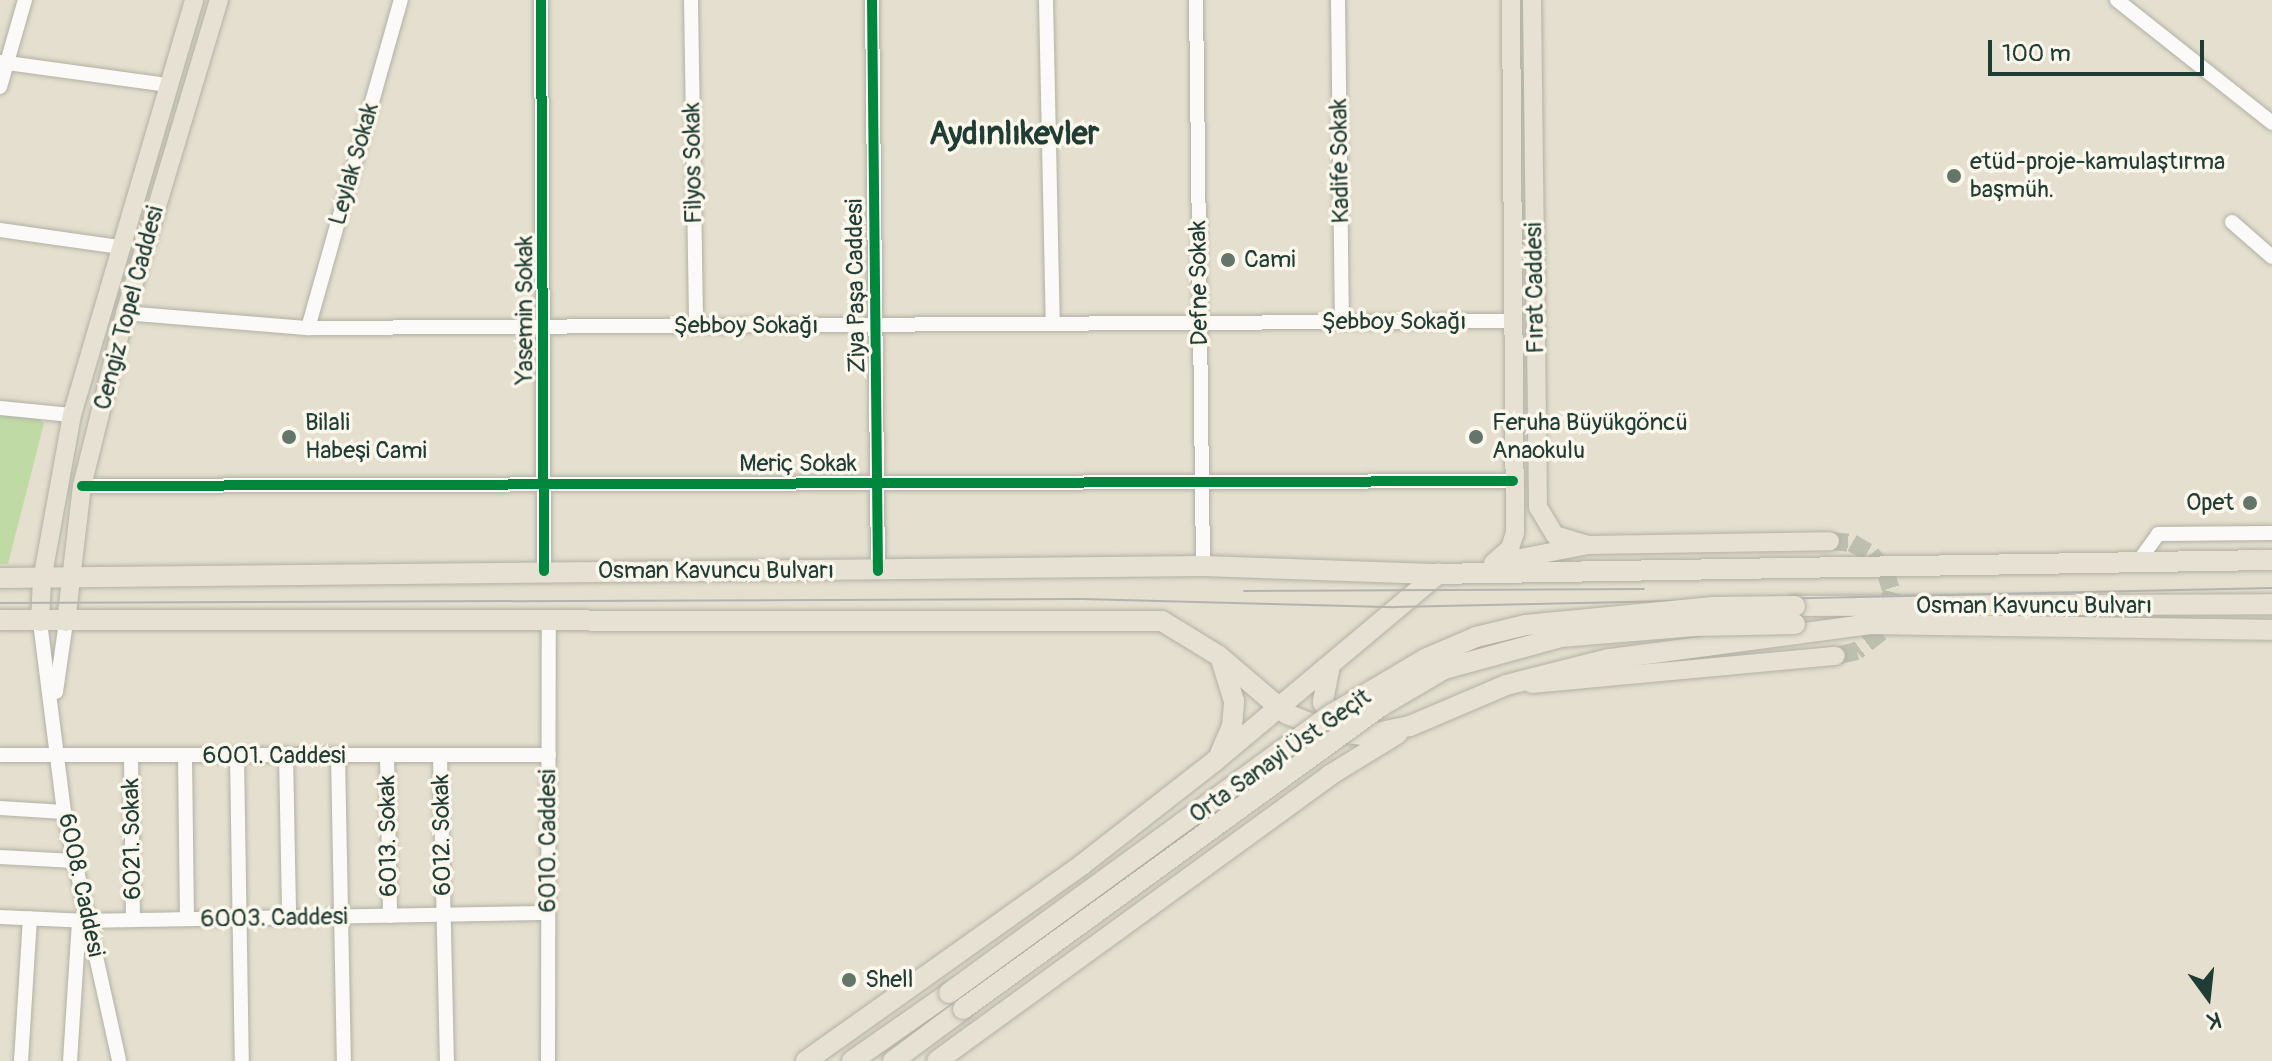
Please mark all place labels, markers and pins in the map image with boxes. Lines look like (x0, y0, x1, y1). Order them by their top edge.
place label: etüd-proje-kamulaştırma başmüh. (1970, 148, 2225, 204)
marker: etüd-proje-kamulaştırma başmüh. (1945, 167, 1963, 185)
place label: Cami (1244, 246, 1296, 274)
marker: Cami (1219, 251, 1237, 269)
place label: Bilali Habeşi Cami (305, 409, 427, 465)
place label: Feruha Büyükgöncü Anaokulu (1492, 409, 1688, 465)
marker: Bilali Habeşi Cami (280, 428, 298, 446)
marker: Feruha Büyükgöncü Anaokulu (1467, 428, 1485, 446)
place label: Opet (2186, 489, 2234, 517)
marker: Opet (2241, 494, 2259, 512)
place label: Shell (865, 966, 914, 994)
marker: Shell (840, 971, 858, 989)

